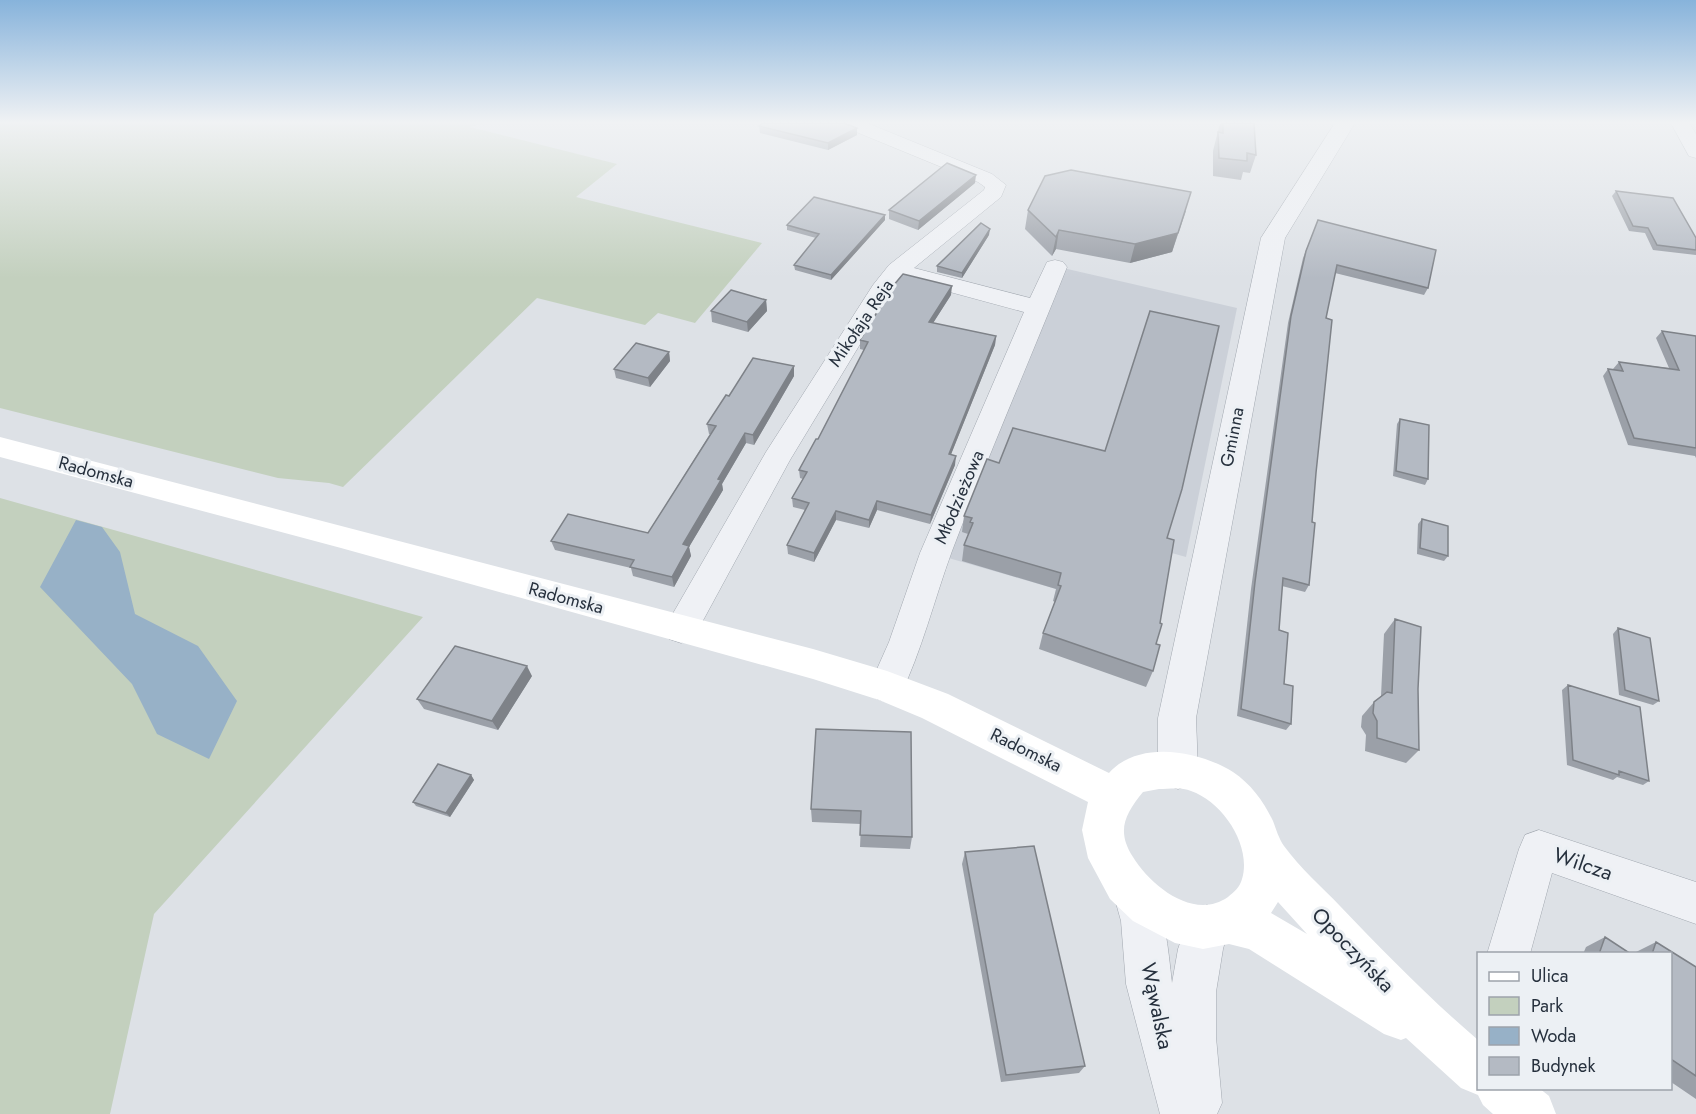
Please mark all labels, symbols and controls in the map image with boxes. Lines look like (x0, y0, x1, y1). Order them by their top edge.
street label: Mikołaja Reja (822, 274, 900, 372)
street label: Gminna (1213, 405, 1251, 469)
street label: Młodzieżowa (928, 446, 990, 548)
street label: Radomska (56, 450, 136, 494)
street label: Radomska (526, 576, 606, 620)
street label: Radomska (986, 722, 1066, 778)
street label: Wilcza (1549, 840, 1617, 888)
street label: Opoczyńska (1305, 901, 1401, 999)
legend (1477, 952, 1672, 1090)
street label: Wąwalska (1133, 960, 1181, 1052)
text: Ulica (1531, 963, 1568, 989)
text: Park (1531, 993, 1563, 1019)
text: Woda (1531, 1023, 1576, 1049)
text: Budynek (1531, 1053, 1595, 1079)

